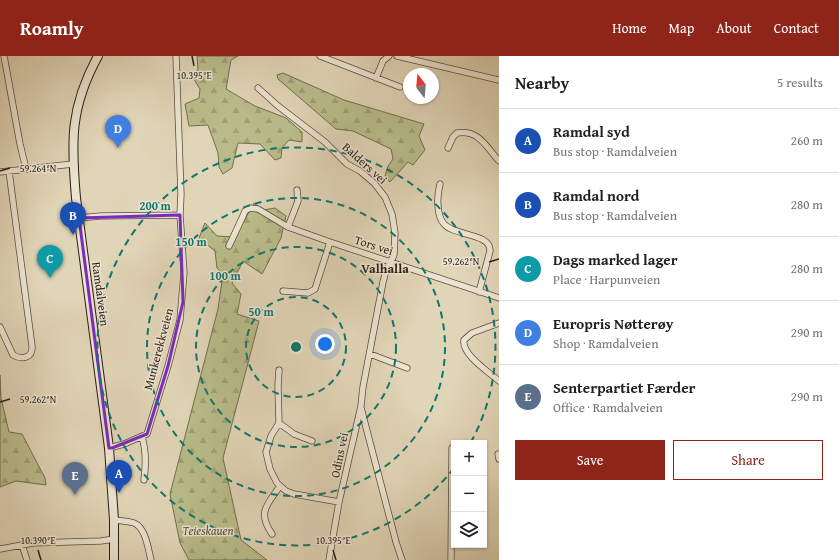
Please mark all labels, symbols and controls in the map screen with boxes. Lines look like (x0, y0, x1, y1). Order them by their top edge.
text: Roamly (20, 14, 84, 42)
text: Home (612, 18, 647, 38)
text: Map (669, 18, 694, 38)
text: About (716, 18, 752, 38)
text: Contact (774, 18, 819, 38)
text: 10.395°E (176, 68, 212, 83)
north arrow (403, 68, 439, 104)
text: Nearby (515, 70, 569, 95)
text: 5 results (777, 73, 823, 92)
pin: D (105, 115, 131, 148)
text: Ramdal syd (553, 121, 630, 142)
text: A (524, 131, 532, 150)
text: 260 m (791, 131, 823, 150)
street label: Balders vei (339, 138, 392, 188)
text: Bus stop · Ramdalveien (553, 142, 677, 161)
text: 59.264°N (20, 161, 57, 176)
text: Ramdal nord (553, 185, 639, 206)
text: B (524, 195, 532, 214)
text: 280 m (791, 195, 823, 214)
text: 200 m (139, 197, 172, 214)
pin: B (60, 202, 86, 235)
text: Bus stop · Ramdalveien (553, 206, 677, 225)
street label: Tors vei (353, 231, 396, 259)
text: 150 m (175, 233, 208, 250)
pin: C (37, 245, 63, 278)
text: Dags marked lager (553, 249, 678, 270)
text: 59.262°N (443, 254, 480, 269)
district label: Valhalla (361, 259, 409, 278)
text: C (524, 259, 532, 278)
text: 280 m (791, 259, 823, 278)
street label: Ramdalveien (88, 261, 114, 328)
text: 100 m (209, 267, 242, 284)
text: Place · Harpunveien (553, 270, 660, 289)
text: 50 m (248, 303, 274, 320)
street label: Munkerekkveien (139, 306, 177, 392)
text: Europris Nøtterøy (553, 313, 673, 334)
text: D (524, 323, 532, 342)
text: 290 m (791, 323, 823, 342)
your location (315, 334, 335, 354)
text: Shop · Ramdalveien (553, 334, 658, 353)
centre of rings (289, 340, 303, 354)
text: Senterpartiet Færder (553, 377, 695, 398)
text: E (525, 387, 531, 406)
text: 290 m (791, 387, 823, 406)
text: 59.262°N (20, 392, 57, 407)
text: Office · Ramdalveien (553, 398, 663, 417)
street label: Odins vei (326, 430, 352, 479)
map controls (451, 440, 487, 548)
button: + (451, 440, 487, 476)
button: Save (515, 440, 665, 480)
button: Share (673, 440, 823, 480)
pin: A (106, 460, 132, 493)
pin: E (62, 462, 88, 495)
button: − (451, 476, 487, 512)
button: layers (451, 512, 487, 548)
park label: Teieskauen (182, 522, 234, 539)
text: 10.390°E (20, 533, 56, 548)
text: 10.395°E (315, 533, 351, 548)

